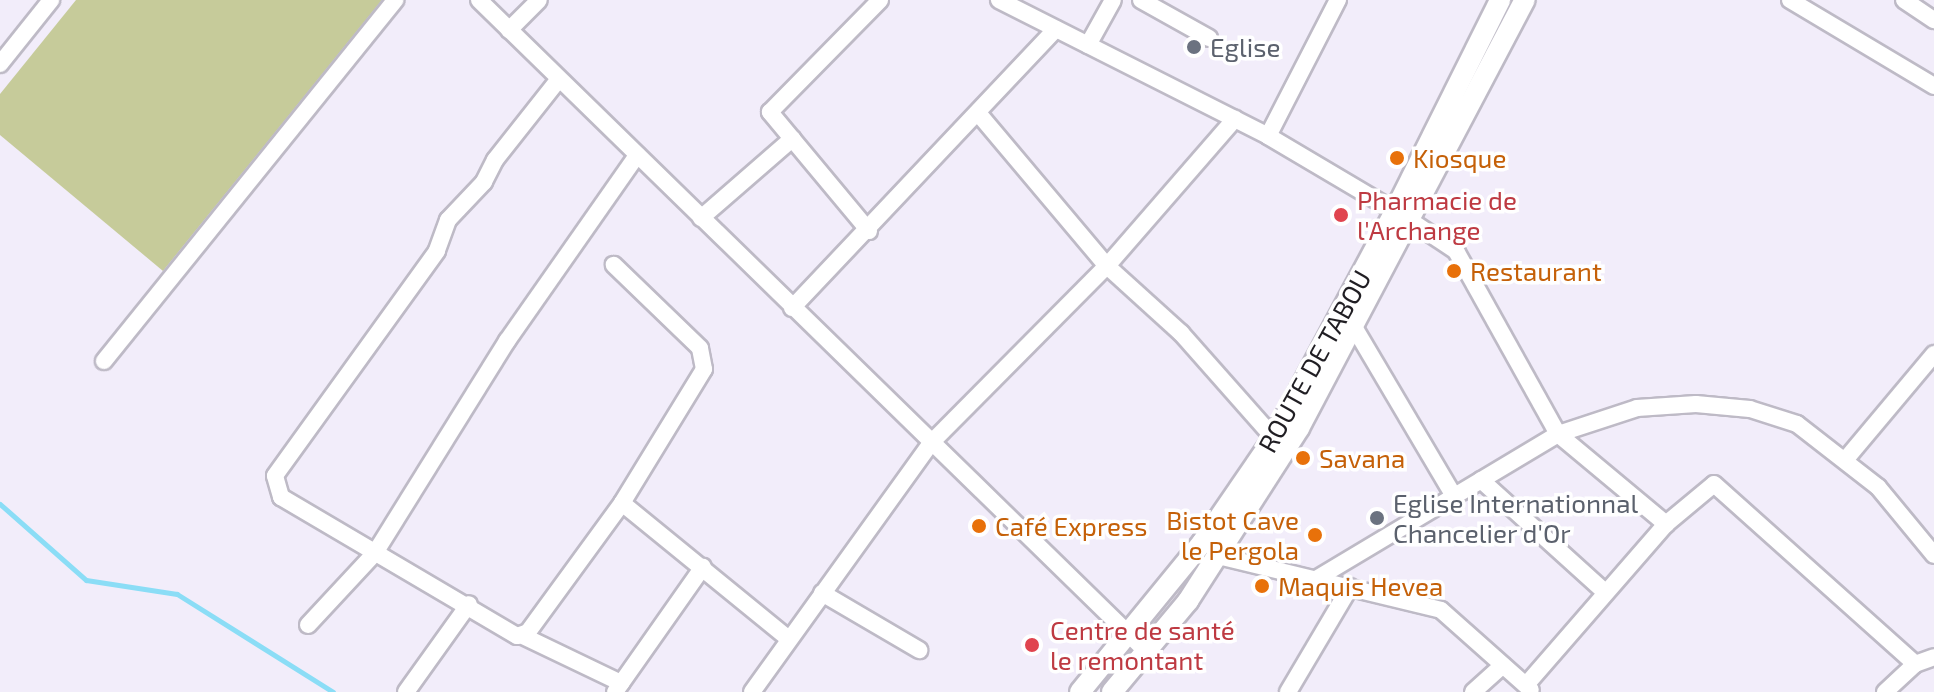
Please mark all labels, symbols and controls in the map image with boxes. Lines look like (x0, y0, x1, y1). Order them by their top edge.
place label: Eglise (1210, 31, 1280, 63)
marker: Eglise (1185, 38, 1203, 56)
place label: Kiosque (1413, 142, 1506, 174)
marker: Kiosque (1388, 149, 1406, 167)
place label: Pharmacie de l'Archange (1357, 184, 1517, 246)
marker: Pharmacie de l'Archange (1332, 206, 1350, 224)
place label: Restaurant (1470, 255, 1602, 287)
marker: Restaurant (1445, 262, 1463, 280)
street label: ROUTE DE TABOU (1251, 264, 1377, 458)
place label: Savana (1319, 442, 1405, 474)
marker: Savana (1294, 449, 1312, 467)
place label: Eglise Internationnal Chancelier d'Or (1393, 487, 1638, 548)
place label: Bistot Cave le Pergola (1166, 504, 1299, 566)
marker: Eglise Internationnal Chancelier d'Or (1368, 509, 1386, 527)
place label: Café Express (995, 510, 1147, 542)
marker: Café Express (970, 517, 988, 535)
marker: Bistot Cave le Pergola (1306, 526, 1324, 544)
place label: Maquis Hevea (1278, 570, 1443, 602)
marker: Maquis Hevea (1253, 577, 1271, 595)
place label: Centre de santé le remontant (1050, 614, 1235, 676)
marker: Centre de santé le remontant (1021, 634, 1043, 656)

